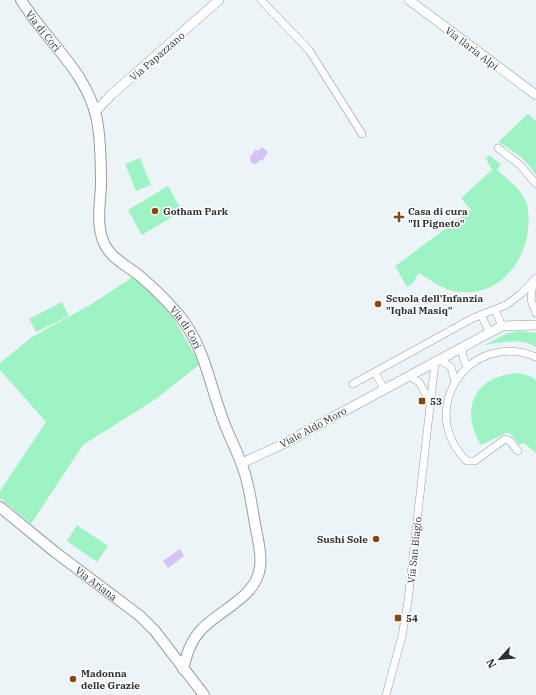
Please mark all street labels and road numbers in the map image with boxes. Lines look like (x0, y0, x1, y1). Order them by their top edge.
street label: Via di Cori (23, 8, 63, 54)
street label: Via Ilaria Alpi (442, 24, 501, 73)
street label: Via Papazzano (127, 29, 188, 84)
street label: Via di Cori (167, 303, 204, 351)
street label: Viale Aldo Moro (278, 404, 349, 451)
street label: Via San Biagio (405, 516, 424, 584)
street label: Via Ariana (73, 564, 120, 604)

